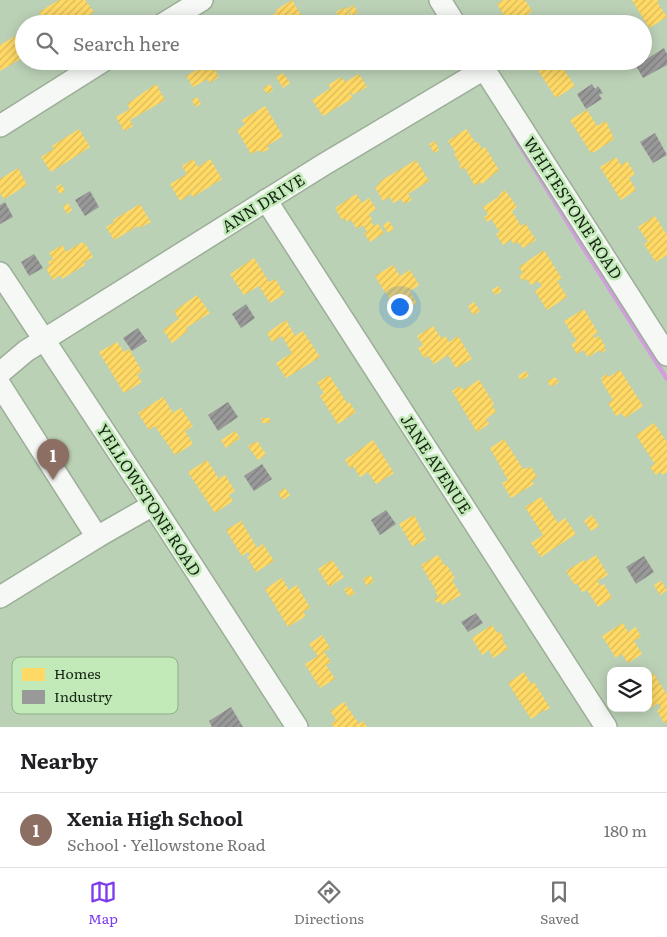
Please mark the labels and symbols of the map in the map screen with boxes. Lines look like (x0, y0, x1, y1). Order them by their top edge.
street label: WHITESTONE ROAD (519, 131, 629, 283)
street label: ANN DRIVE (216, 167, 309, 237)
your location (387, 294, 413, 320)
street label: JANE AVENUE (396, 409, 478, 518)
street label: YELLOWSTONE ROAD (92, 419, 208, 580)
pin: 1 (37, 439, 69, 480)
legend (12, 657, 178, 714)
text: Homes (54, 663, 101, 683)
text: Industry (54, 686, 113, 706)

